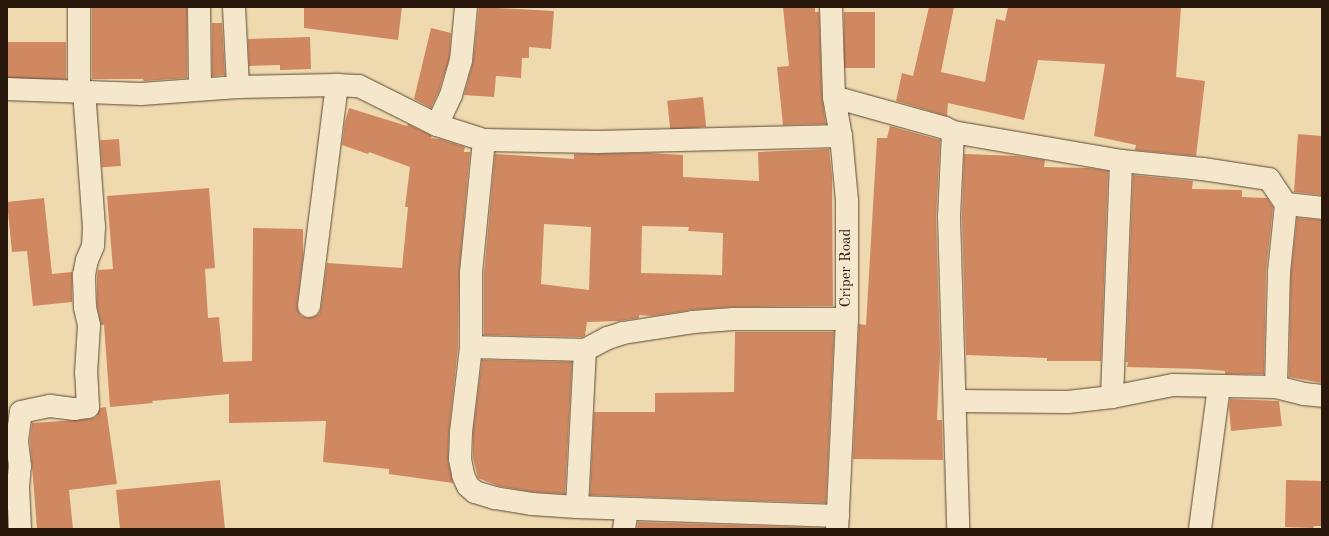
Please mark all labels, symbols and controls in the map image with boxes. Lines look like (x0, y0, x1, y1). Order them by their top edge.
street label: Criper Road (838, 229, 856, 307)

